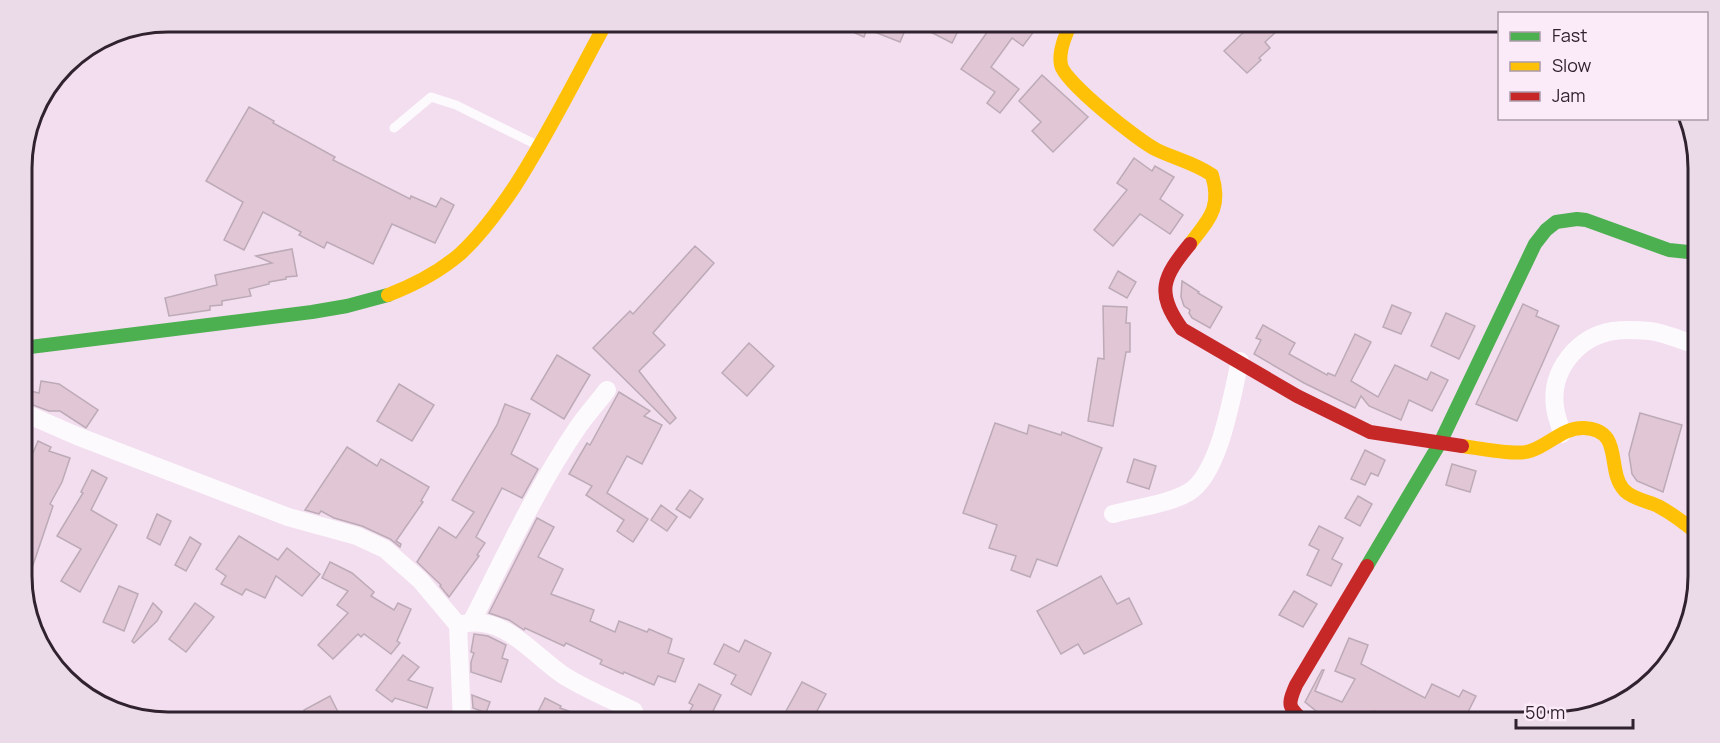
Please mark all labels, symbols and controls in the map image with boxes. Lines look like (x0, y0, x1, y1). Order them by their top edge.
legend (1498, 12, 1708, 120)
text: Fast (1552, 23, 1587, 47)
text: Slow (1552, 53, 1592, 77)
text: Jam (1552, 83, 1586, 107)
scale bar (1516, 692, 1633, 730)
text: 50 m (1525, 700, 1565, 724)

